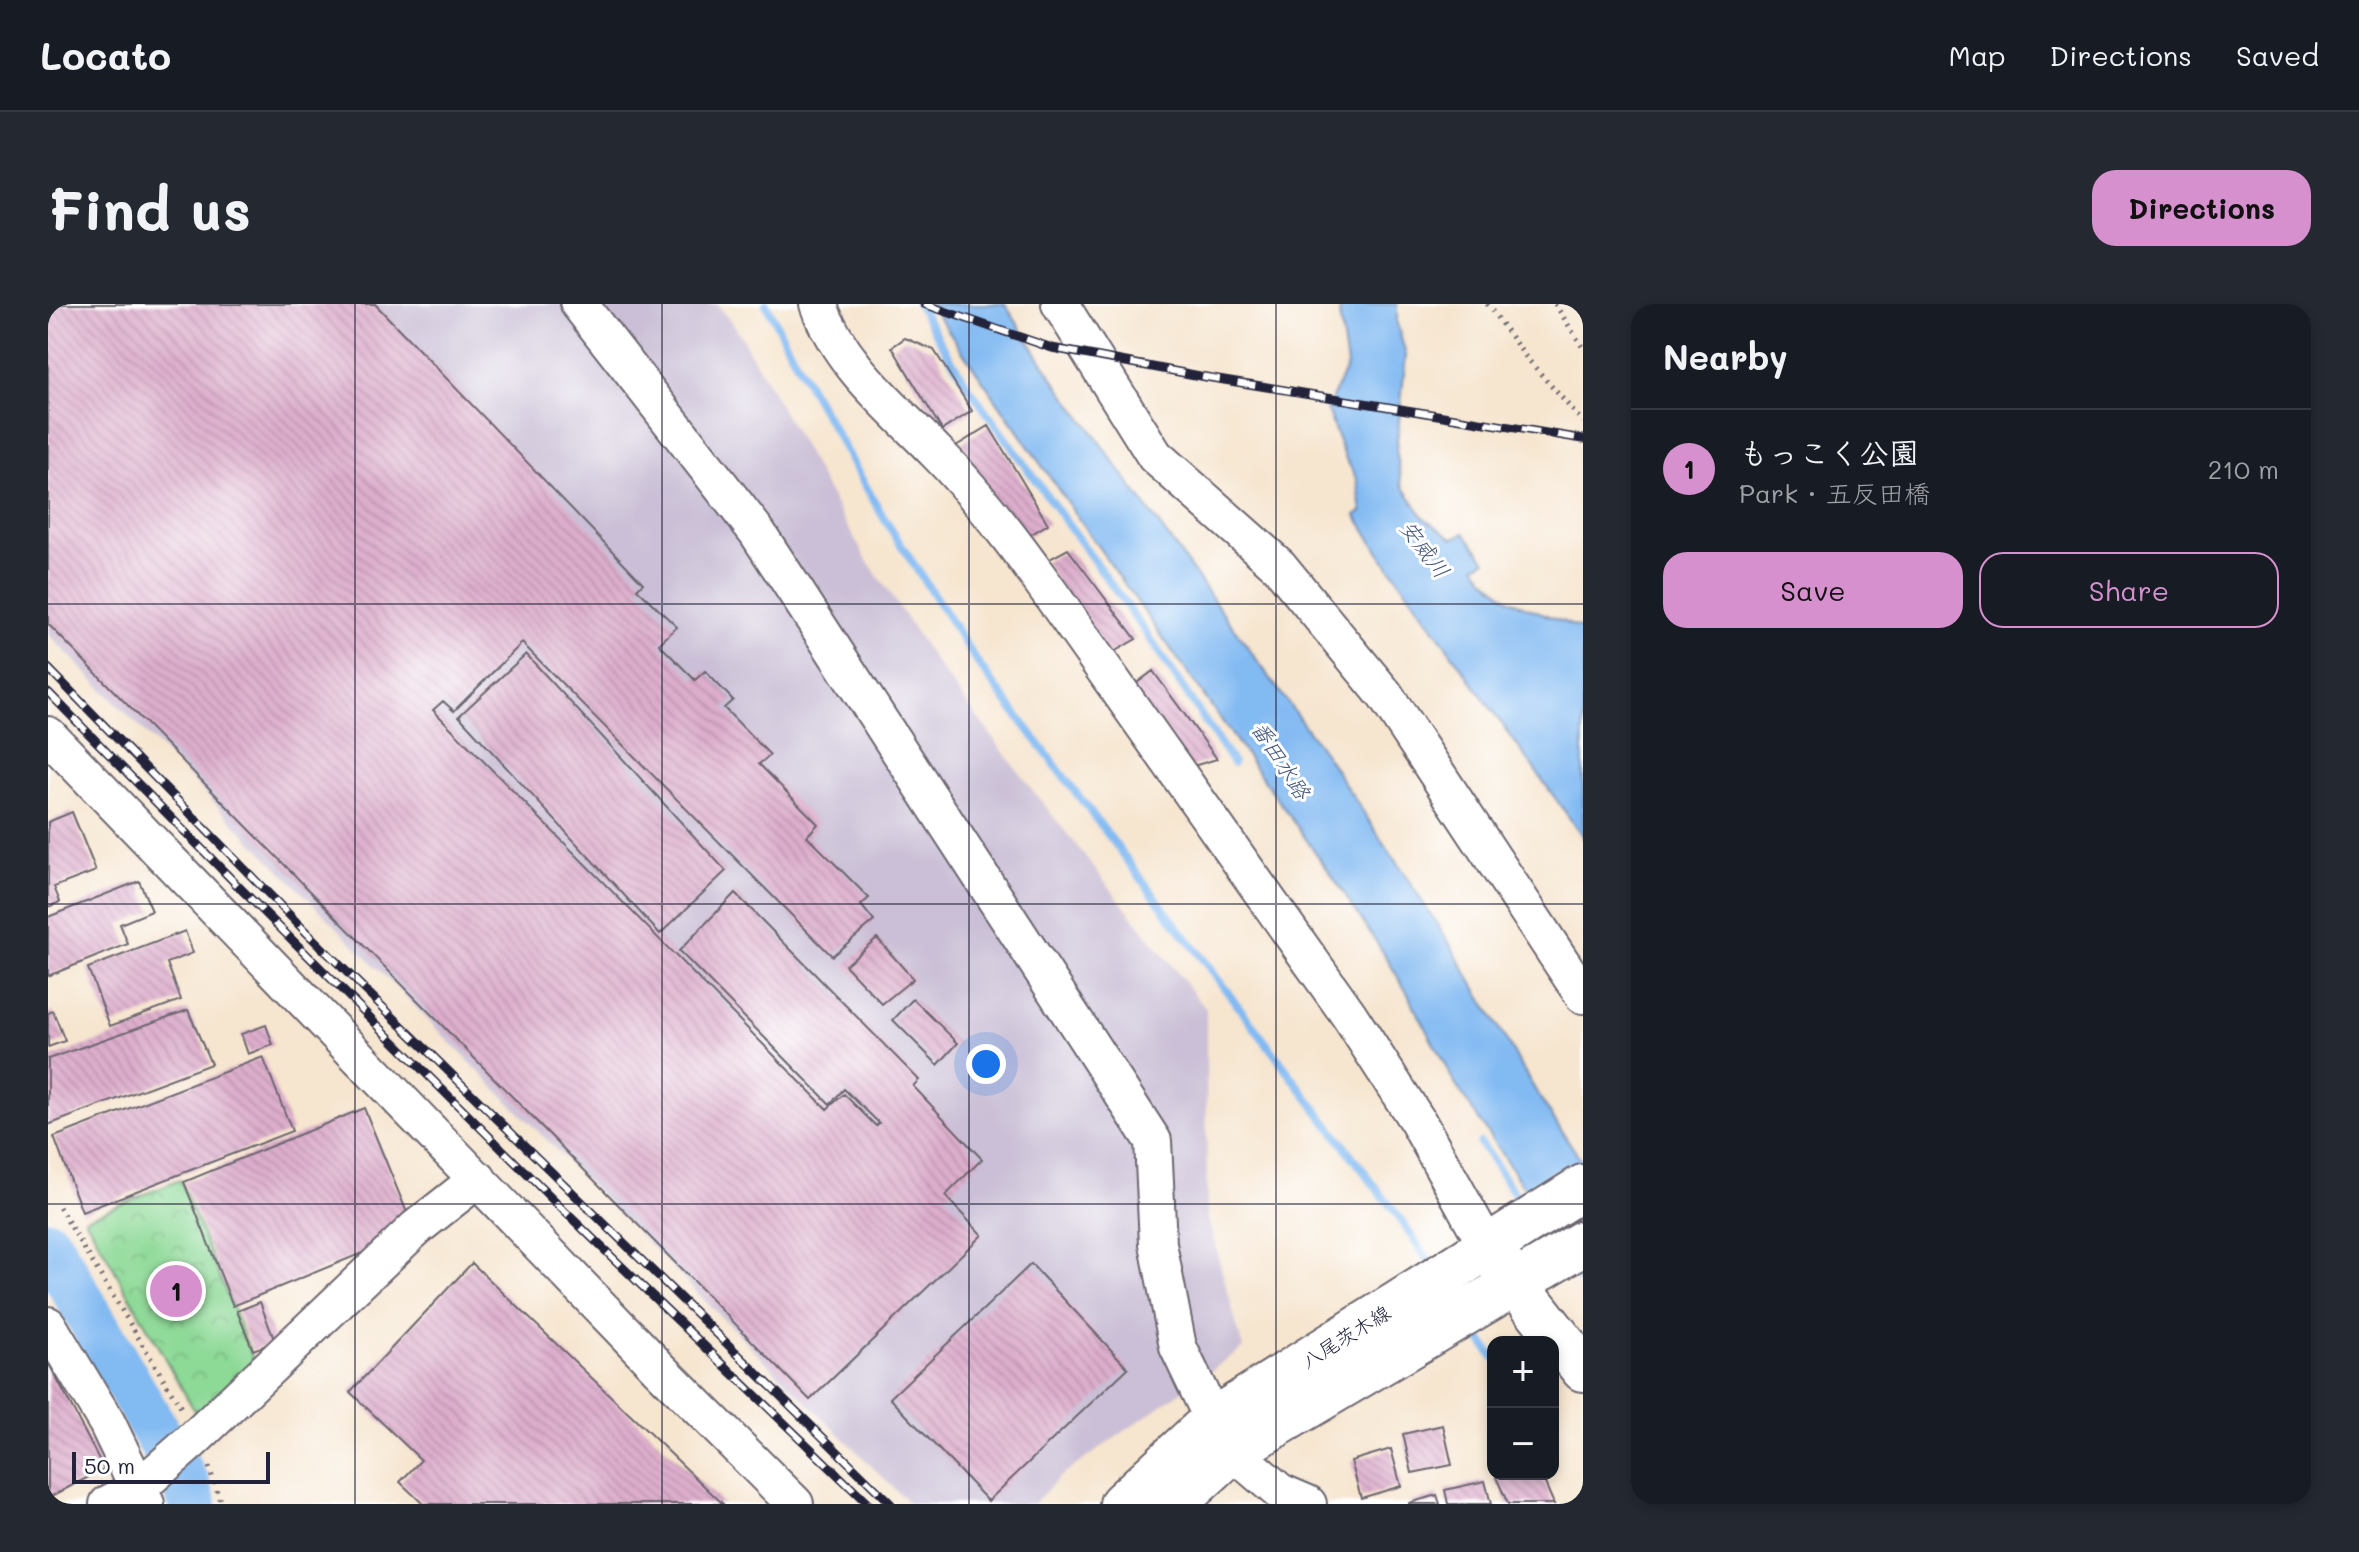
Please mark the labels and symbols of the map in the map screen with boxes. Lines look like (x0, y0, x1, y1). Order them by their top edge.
water label: 安威川 (1394, 514, 1457, 584)
water label: 番田水路 (1245, 715, 1319, 806)
your location (966, 1044, 1006, 1084)
pin: 1 (150, 1261, 202, 1321)
street label: 八尾茨木線 (1296, 1299, 1395, 1374)
scale bar (72, 1448, 270, 1484)

